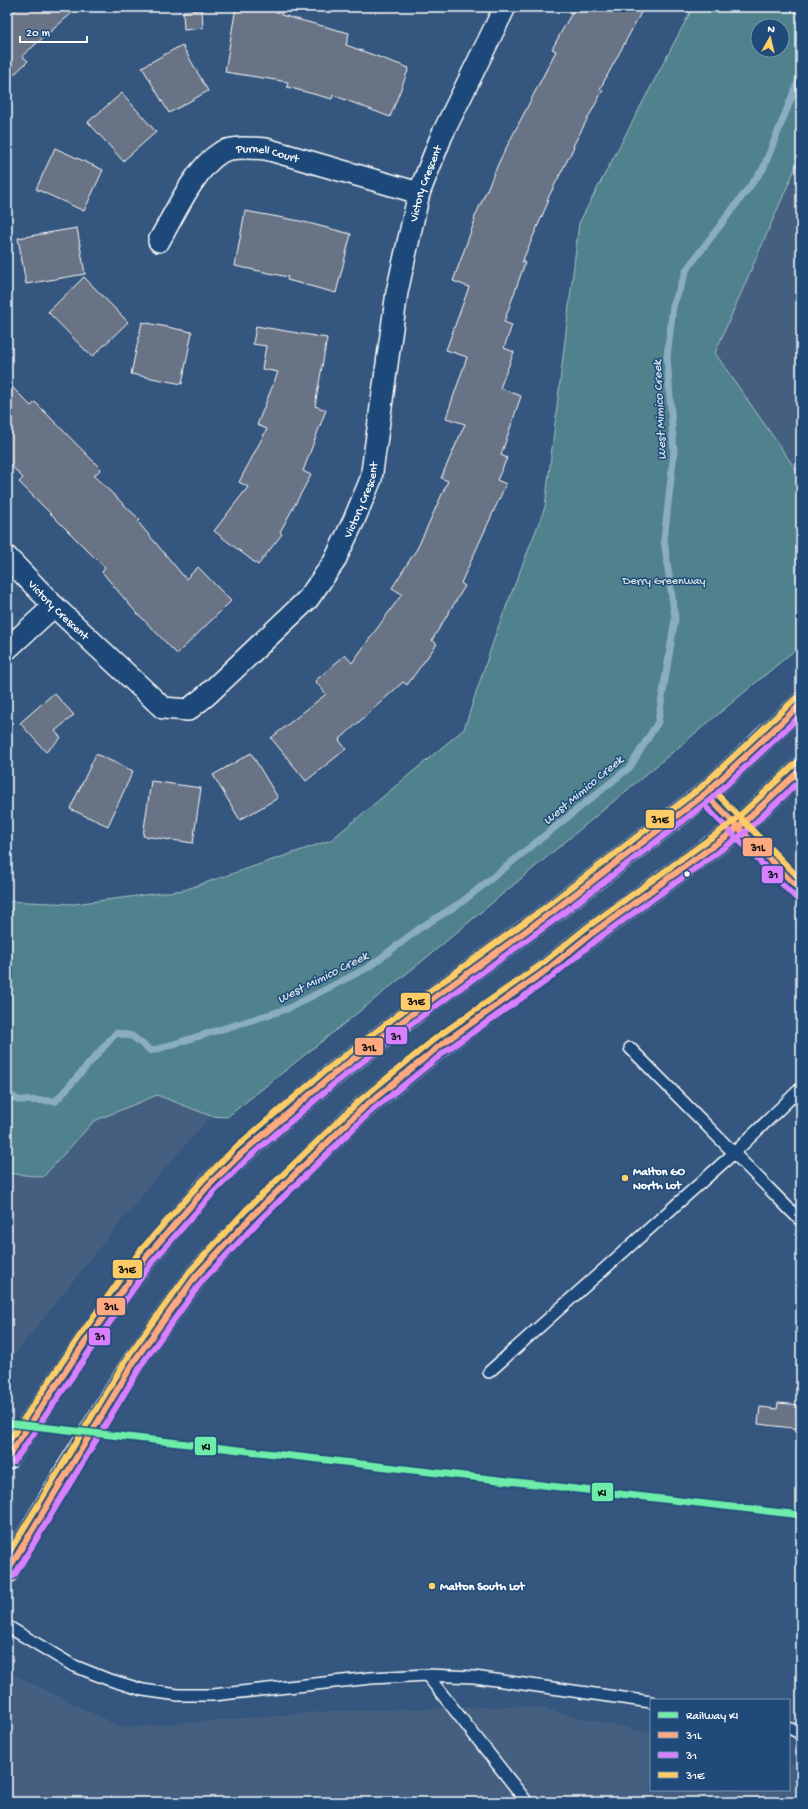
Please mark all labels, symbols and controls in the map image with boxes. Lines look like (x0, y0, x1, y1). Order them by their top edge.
scale bar (20, 18, 87, 44)
north arrow (750, 18, 790, 58)
text: N (767, 24, 776, 37)
text: 20 m (26, 27, 51, 41)
street label: Purnell Court (235, 143, 301, 167)
street label: Victory Crescent (408, 143, 446, 224)
water label: West Mimico Creek (650, 358, 671, 460)
street label: Victory Crescent (341, 460, 382, 541)
park label: Derry Greenway (621, 575, 706, 589)
street label: Victory Crescent (23, 577, 92, 645)
water label: West Mimico Creek (541, 752, 628, 829)
line badge: 31E (645, 809, 675, 829)
text: 31E (650, 815, 670, 827)
line badge: 31L (742, 837, 773, 857)
text: 31L (750, 843, 766, 855)
line badge: 31 (761, 865, 784, 884)
unlabelled marker (682, 869, 692, 879)
text: 31 (767, 870, 778, 882)
water label: West Mimico Creek (275, 948, 372, 1008)
line badge: 31E (400, 992, 431, 1011)
text: 31E (406, 997, 426, 1009)
line badge: 31 (385, 1026, 408, 1045)
text: 31 (390, 1032, 401, 1044)
line badge: 31L (354, 1037, 384, 1056)
text: 31L (361, 1043, 377, 1055)
place label: Malton GO North Lot (633, 1166, 686, 1194)
marker: Malton GO North Lot (620, 1173, 630, 1183)
line badge: 31E (112, 1259, 143, 1279)
text: 31E (117, 1265, 137, 1277)
line badge: 31L (96, 1297, 126, 1316)
text: 31L (103, 1302, 119, 1314)
line badge: 31 (88, 1327, 111, 1346)
text: 31 (94, 1332, 105, 1344)
line badge: KI (194, 1436, 217, 1456)
text: KI (201, 1442, 211, 1454)
line badge: KI (591, 1482, 614, 1502)
text: KI (597, 1488, 607, 1500)
marker: Malton South Lot (427, 1581, 437, 1591)
place label: Malton South Lot (440, 1581, 526, 1595)
legend (650, 1699, 790, 1791)
text: Railway KI (686, 1710, 739, 1724)
text: 31L (685, 1730, 702, 1744)
text: 31 (685, 1750, 697, 1764)
text: 31E (685, 1770, 705, 1784)

